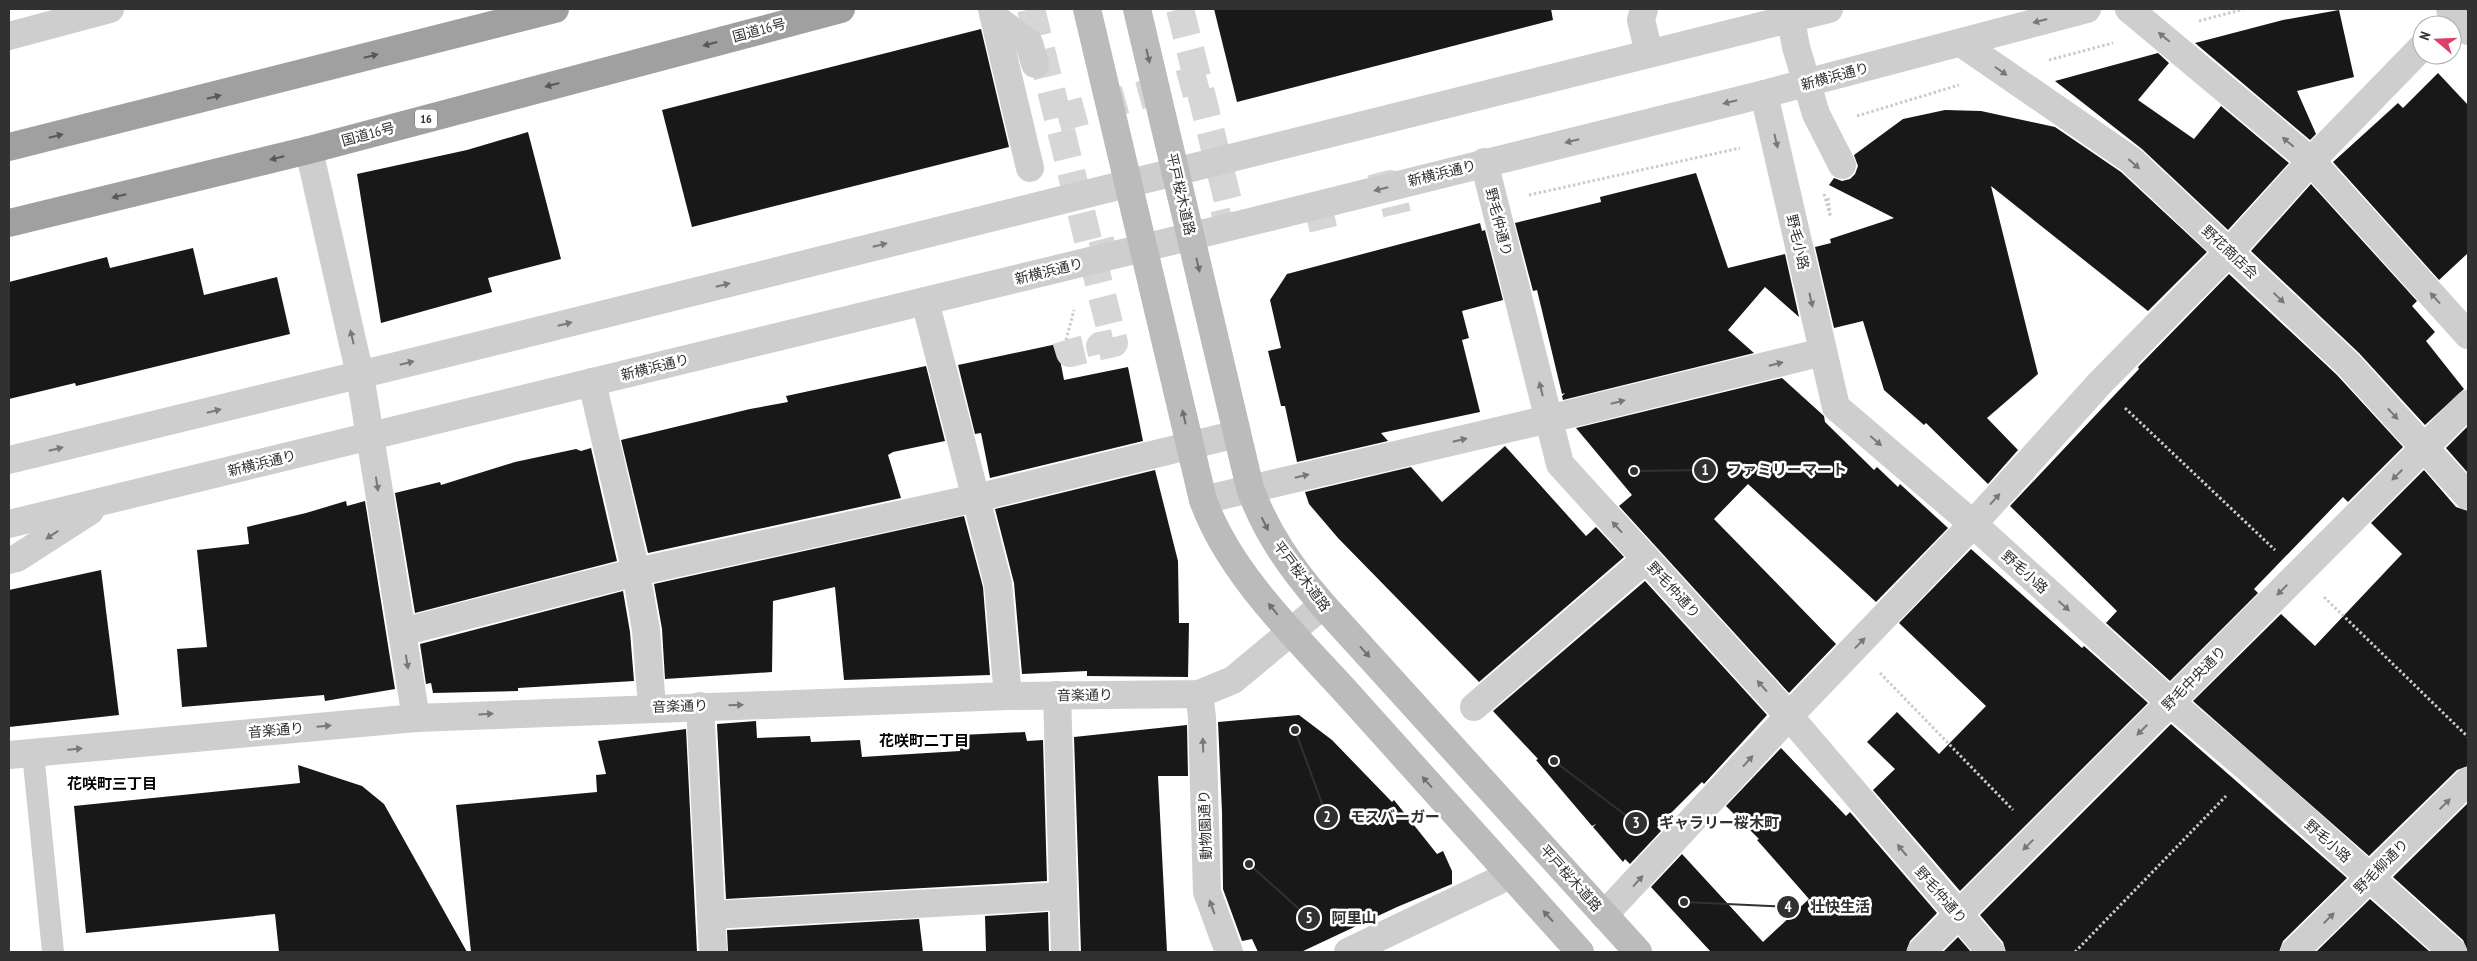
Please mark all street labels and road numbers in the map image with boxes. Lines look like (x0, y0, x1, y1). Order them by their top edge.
street label: 国道16号 (730, 14, 788, 46)
street label: 新横浜通り (1799, 58, 1871, 94)
road number: 16 (415, 110, 437, 128)
street label: 国道16号 (339, 118, 397, 150)
street label: 平戸桜木道路 (1163, 151, 1199, 237)
street label: 新横浜通り (1406, 156, 1478, 190)
street label: 野毛仲通り (1482, 186, 1516, 258)
street label: 野毛小路 (1783, 213, 1813, 271)
street label: 野花商店会 (2198, 222, 2262, 282)
street label: 新横浜通り (1013, 254, 1085, 288)
street label: 新横浜通り (619, 350, 691, 384)
street label: 新横浜通り (226, 446, 298, 480)
street label: 平戸桜木道路 (1270, 537, 1334, 615)
street label: 野毛小路 (1998, 547, 2052, 597)
street label: 野毛仲通り (1644, 558, 1704, 622)
street label: 野毛中央通り (2158, 642, 2230, 714)
street label: 音楽通り (1057, 686, 1113, 704)
street label: 音楽通り (652, 696, 708, 716)
street label: 音楽通り (247, 719, 305, 741)
street label: 動物園通り (1195, 790, 1215, 860)
street label: 野毛小路 (2301, 816, 2355, 866)
street label: 野毛柳通り (2350, 835, 2412, 897)
street label: 平戸桜木道路 (1536, 841, 1606, 915)
street label: 野毛仲通り (1911, 863, 1971, 927)

